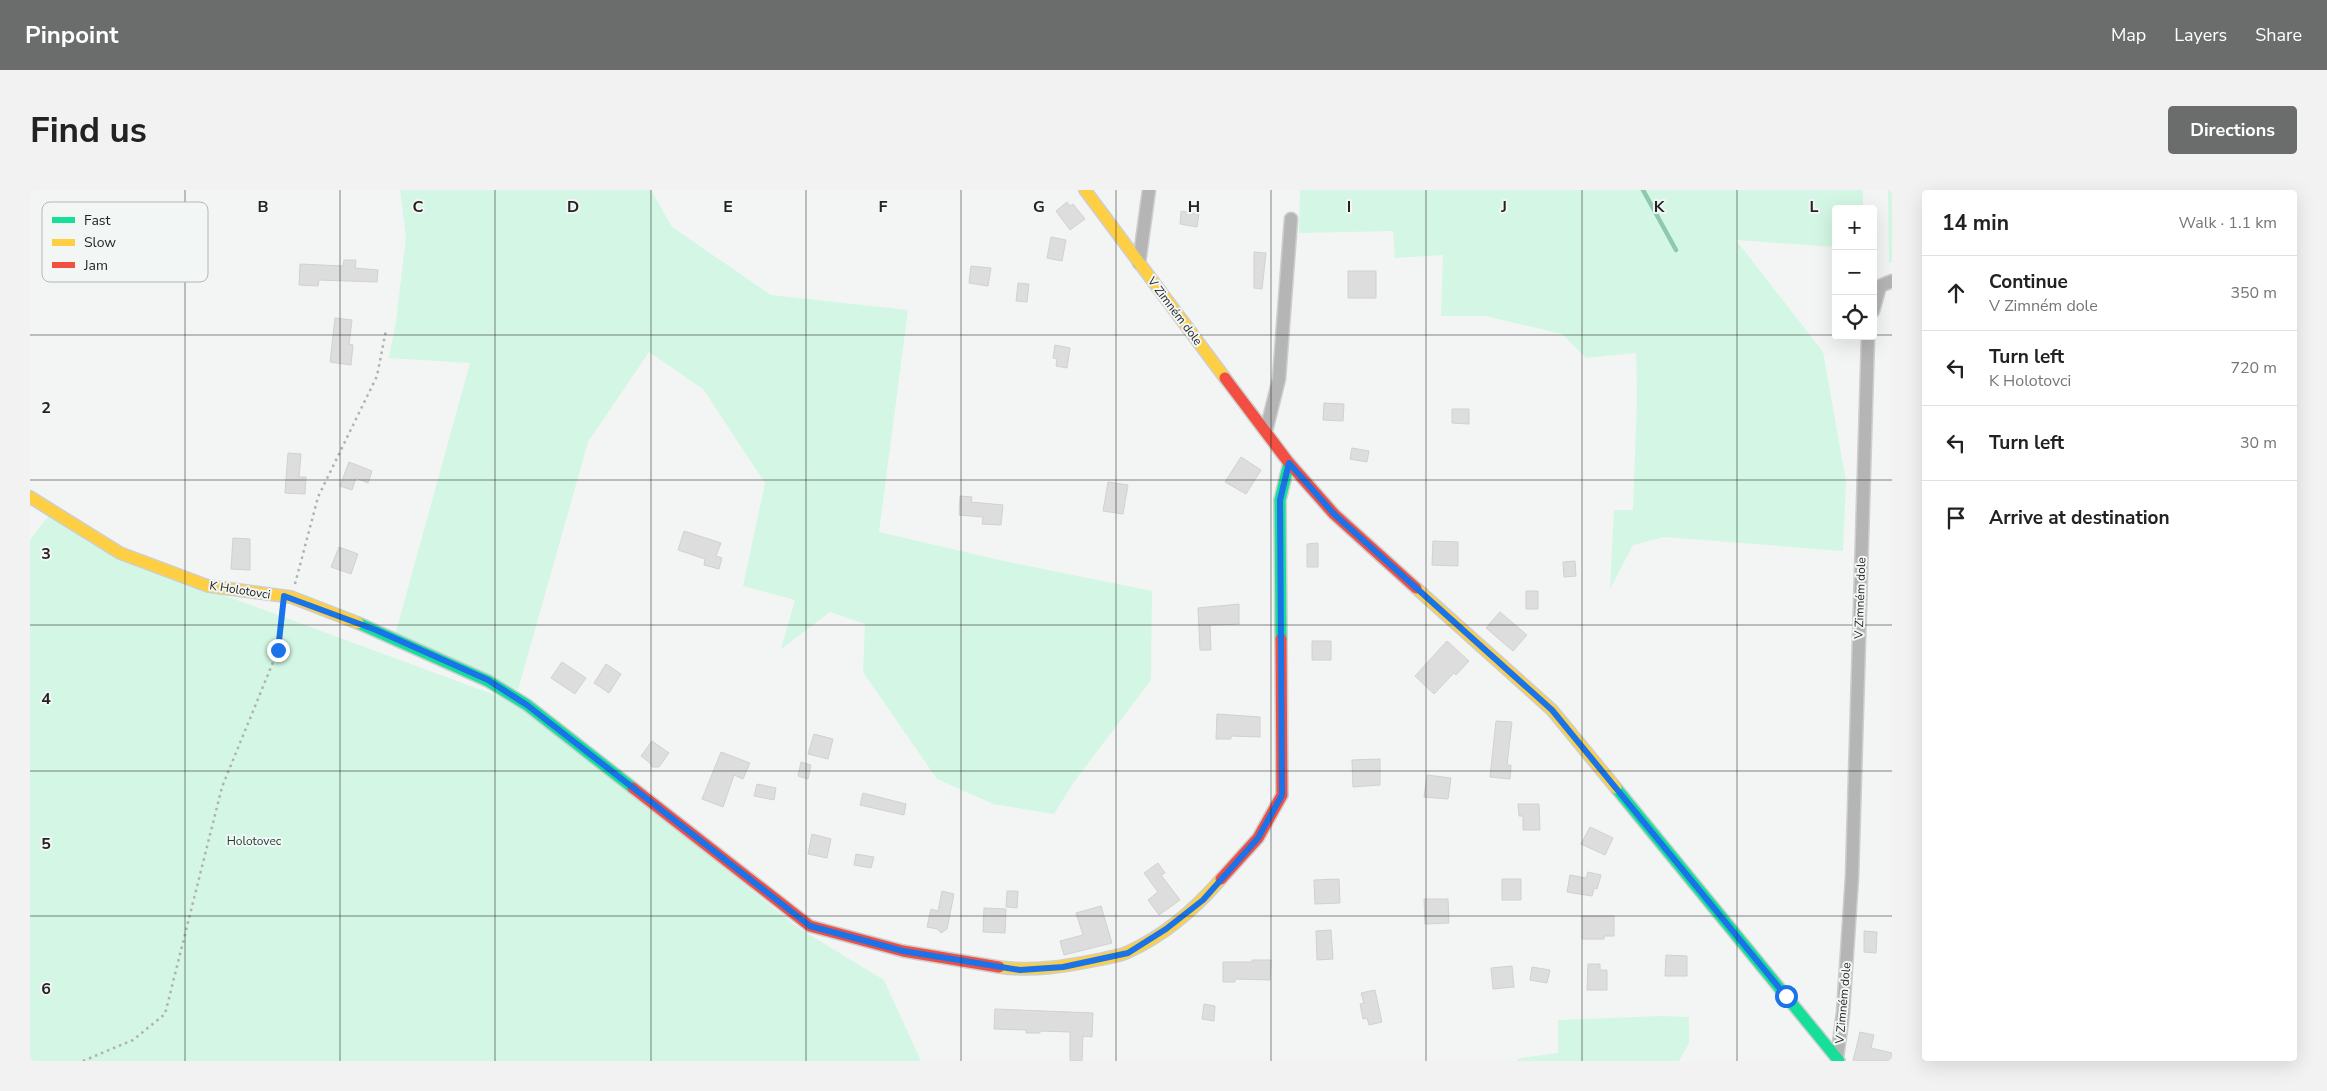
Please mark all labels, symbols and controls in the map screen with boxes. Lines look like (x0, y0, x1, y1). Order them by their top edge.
text: Pinpoint (25, 19, 118, 51)
text: Map (2111, 23, 2146, 47)
text: Layers (2174, 23, 2227, 47)
text: Share (2255, 23, 2302, 47)
button: Directions (2168, 106, 2297, 154)
text: Find us (30, 107, 147, 154)
text: B (257, 196, 269, 218)
text: C (413, 196, 424, 218)
text: D (567, 196, 579, 218)
text: E (723, 196, 733, 218)
text: F (879, 196, 888, 218)
text: G (1033, 196, 1045, 218)
text: H (1188, 196, 1200, 218)
text: I (1347, 196, 1351, 218)
text: J (1500, 196, 1507, 218)
text: K (1654, 196, 1666, 218)
text: L (1810, 196, 1819, 218)
legend (42, 202, 208, 282)
map controls (1832, 205, 1877, 340)
button: + (1832, 205, 1877, 250)
text: 14 min (1942, 209, 2009, 237)
text: Fast (84, 211, 110, 230)
text: Walk · 1.1 km (2179, 212, 2277, 234)
text: Slow (84, 233, 116, 252)
button: − (1832, 250, 1877, 295)
text: Jam (83, 256, 108, 275)
text: Continue (1989, 269, 2068, 295)
street label: V Zimném dole (1143, 273, 1206, 348)
icon: ahead (1942, 279, 1970, 307)
text: 350 m (2230, 282, 2277, 304)
button: locate (1832, 295, 1877, 340)
text: V Zimném dole (1989, 295, 2098, 317)
text: Turn left (1989, 344, 2064, 370)
icon: left (1942, 354, 1970, 382)
text: 720 m (2230, 357, 2277, 379)
text: K Holotovci (1989, 370, 2071, 392)
text: 2 (41, 397, 51, 419)
icon: left (1942, 429, 1970, 457)
text: Turn left (1989, 430, 2064, 456)
text: 30 m (2240, 432, 2277, 454)
icon: arrive (1942, 504, 1970, 532)
text: Arrive at destination (1989, 505, 2170, 531)
text: 3 (41, 543, 51, 565)
street label: V Zimném dole (1851, 557, 1869, 640)
street label: K Holotovci (208, 577, 272, 603)
route end (267, 639, 290, 662)
text: 4 (41, 688, 51, 710)
text: 5 (41, 833, 51, 855)
park label: Holotovec (227, 833, 282, 849)
street label: V Zimném dole (1831, 962, 1855, 1045)
text: 6 (41, 978, 51, 1000)
route start (1775, 985, 1798, 1008)

